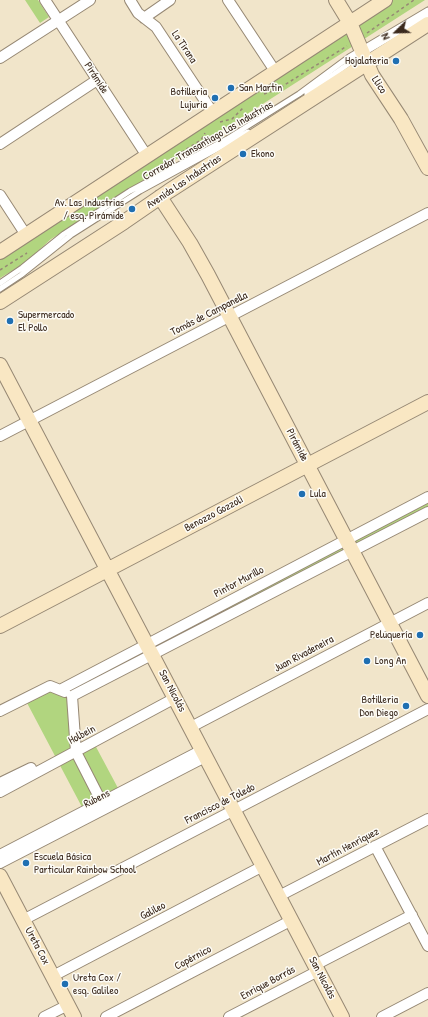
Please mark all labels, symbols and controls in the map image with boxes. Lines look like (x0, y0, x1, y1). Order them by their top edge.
north arrow (376, 12, 416, 52)
street label: La Tirana (168, 28, 200, 66)
text: N (377, 31, 393, 42)
place label: Hojalateria (345, 54, 388, 68)
marker: Hojalateria (391, 56, 401, 66)
street label: Pirámide (81, 60, 111, 96)
street label: Llico (369, 74, 389, 96)
place label: San Martin (239, 81, 282, 95)
marker: San Martin (226, 83, 236, 93)
place label: Botilleria Lujuria (171, 85, 207, 111)
marker: Botilleria Lujuria (210, 93, 220, 103)
street label: Corredor Transantiago Las Industrias (141, 98, 275, 184)
place label: Ekono (251, 147, 274, 161)
marker: Ekono (238, 149, 248, 159)
street label: Avenida Las Industrias (144, 152, 224, 212)
place label: Av. Las Industrias / esq. Pirámide (55, 196, 124, 222)
marker: Av. Las Industrias / esq. Pirámide (127, 204, 137, 214)
street label: Tomás de Campanella (168, 289, 250, 339)
place label: Supermercado El Pollo (18, 308, 74, 334)
marker: Supermercado El Pollo (5, 316, 15, 326)
street label: Pirámide (283, 426, 311, 464)
place label: Lula (310, 487, 326, 501)
marker: Lula (297, 489, 307, 499)
street label: Benozzo Gozzoli (182, 493, 246, 535)
street label: Pintor Murillo (212, 563, 266, 601)
place label: Peluquería (370, 628, 412, 642)
marker: Peluquería (415, 630, 425, 640)
street label: Juan Rivadeneira (272, 633, 336, 675)
place label: Long An (375, 654, 406, 668)
marker: Long An (362, 656, 372, 666)
street label: San Nicolás (156, 668, 188, 714)
place label: Botilleria Don Diego (359, 693, 398, 719)
marker: Botilleria Don Diego (401, 701, 411, 711)
street label: Holbein (66, 722, 98, 748)
street label: Francisco de Toledo (183, 781, 257, 827)
street label: Rubens (82, 787, 112, 811)
street label: Martín Henríquez (315, 825, 381, 869)
place label: Escuela Básica Particular Rainbow School (34, 850, 136, 876)
marker: Escuela Básica Particular Rainbow School (21, 858, 31, 868)
street label: Galileo (138, 899, 168, 923)
street label: Ureta Cox (22, 925, 52, 967)
street label: Copérnico (172, 943, 214, 973)
street label: San Nicolás (306, 955, 338, 1001)
street label: Enrique Borrás (238, 963, 298, 1003)
place label: Ureta Cox / esq. Galileo (73, 971, 121, 997)
marker: Ureta Cox / esq. Galileo (60, 979, 70, 989)

